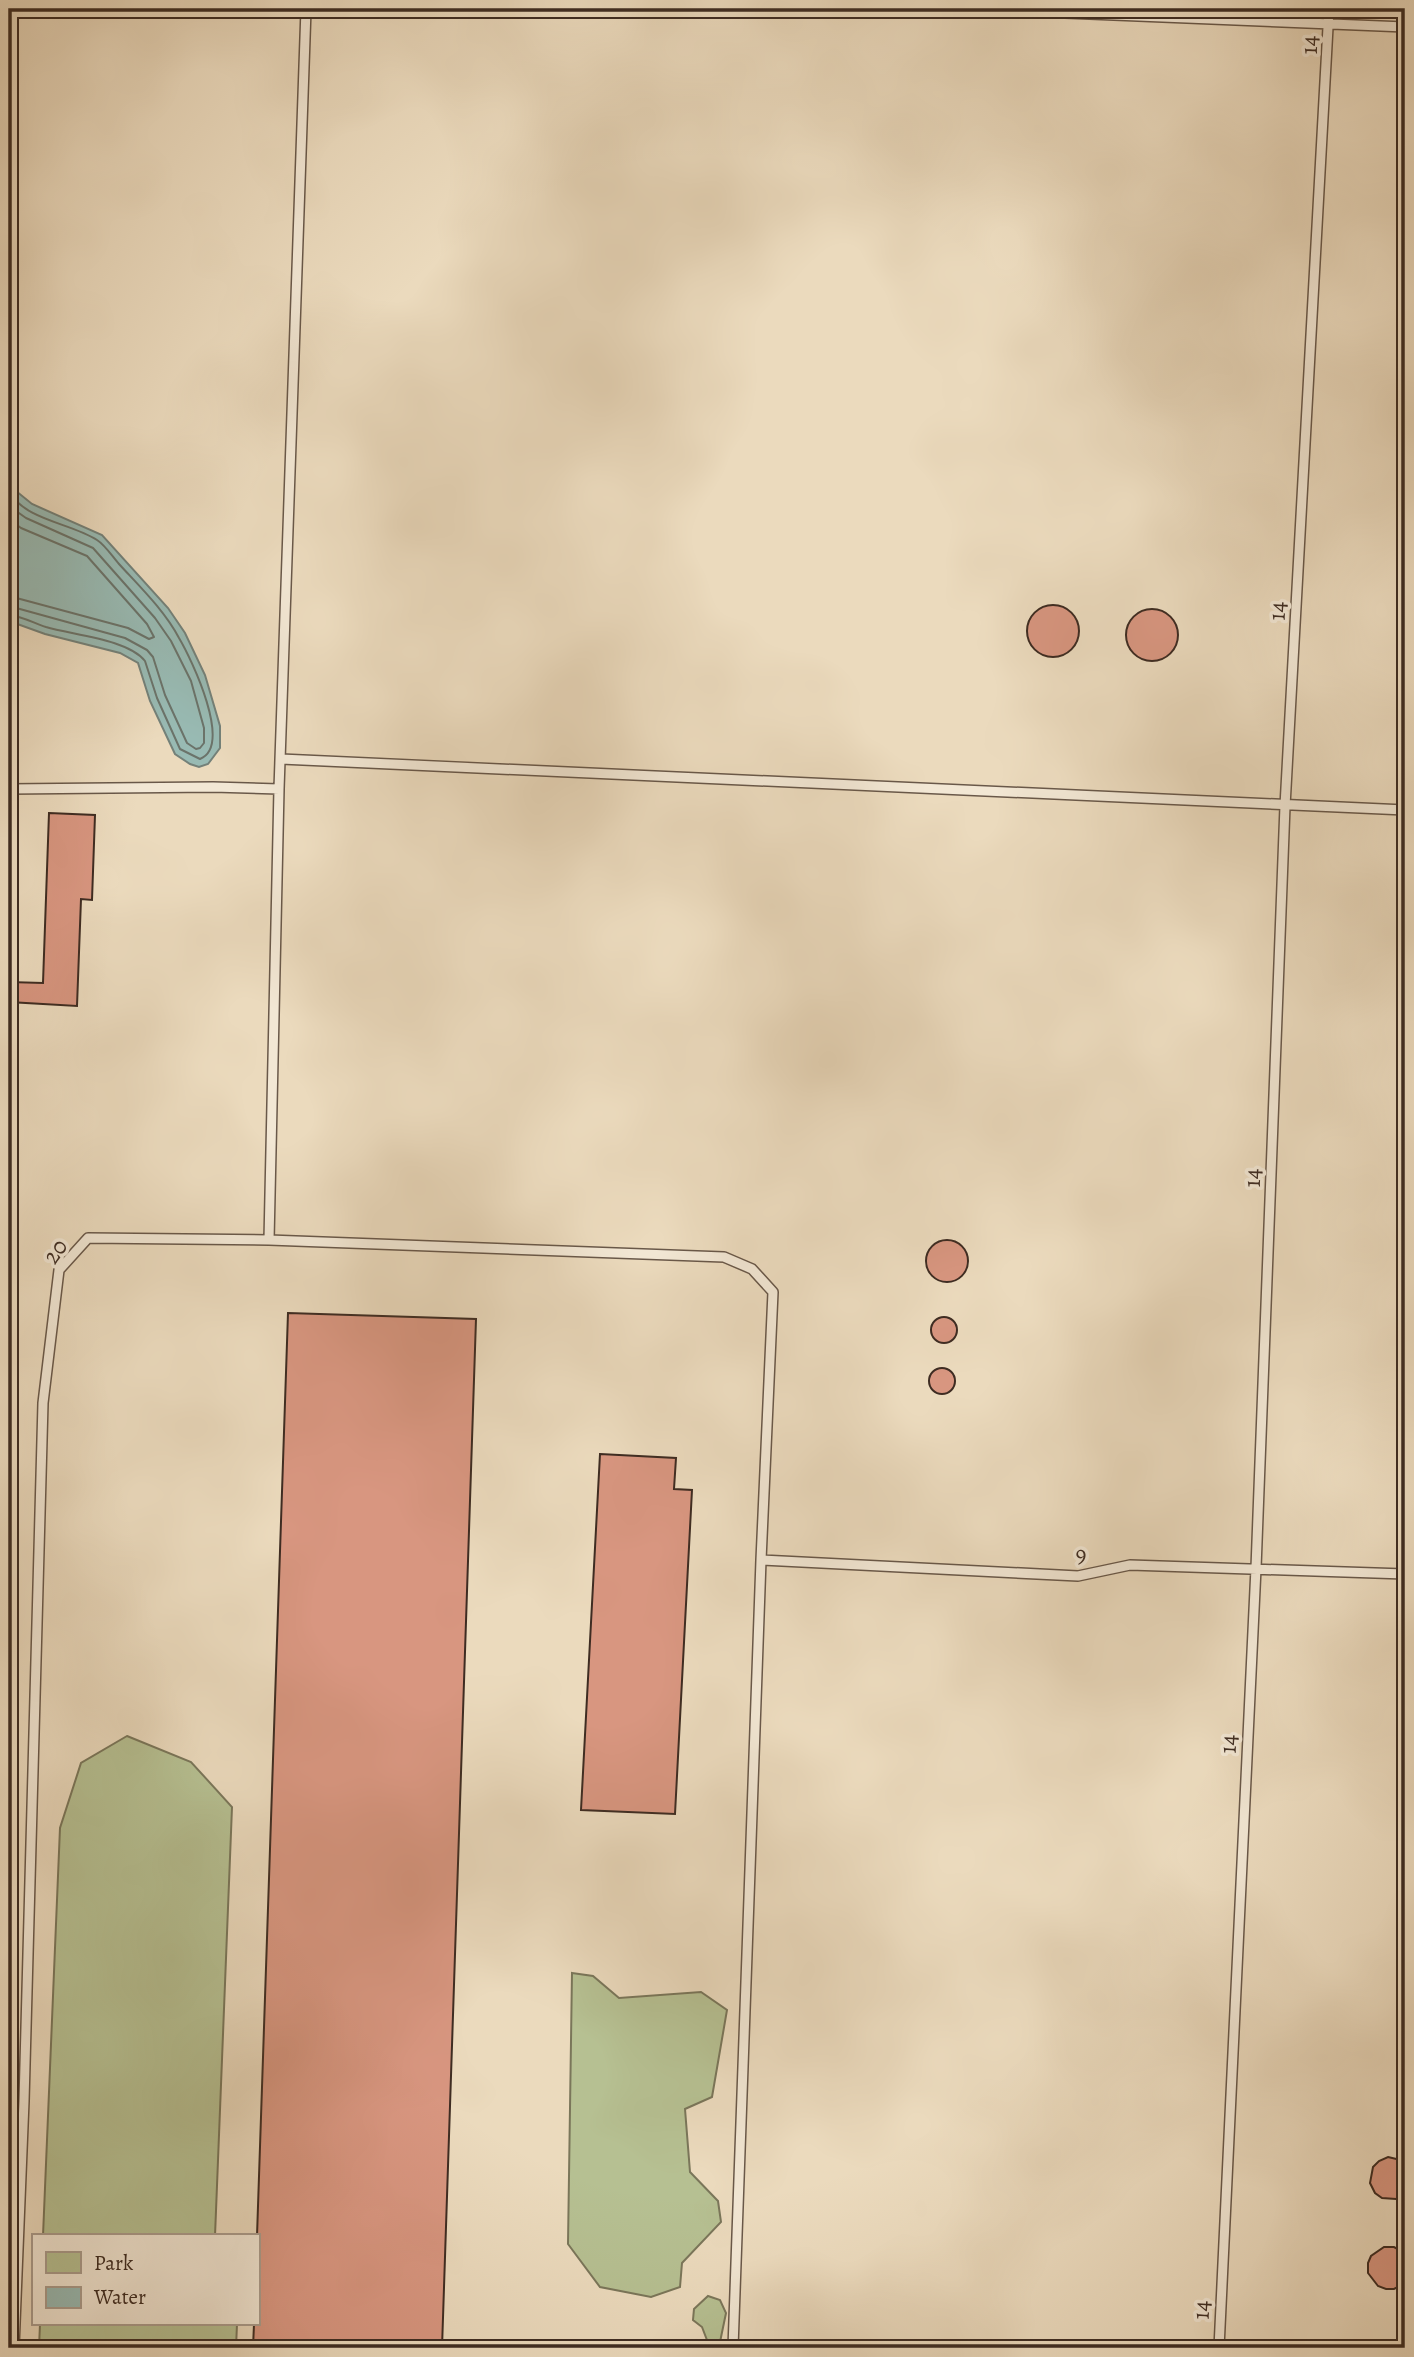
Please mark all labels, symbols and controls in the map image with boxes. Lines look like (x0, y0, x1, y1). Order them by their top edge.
street label: 14 (1293, 35, 1325, 55)
street label: 14 (1261, 601, 1293, 621)
street label: 14 (1236, 1168, 1268, 1188)
street label: 20 (35, 1232, 75, 1270)
street label: 9 (1074, 1537, 1088, 1571)
street label: 14 (1212, 1734, 1244, 1754)
legend (32, 2234, 259, 2326)
text: Park (94, 2249, 134, 2277)
text: Water (93, 2283, 146, 2311)
street label: 14 (1185, 2300, 1217, 2320)

